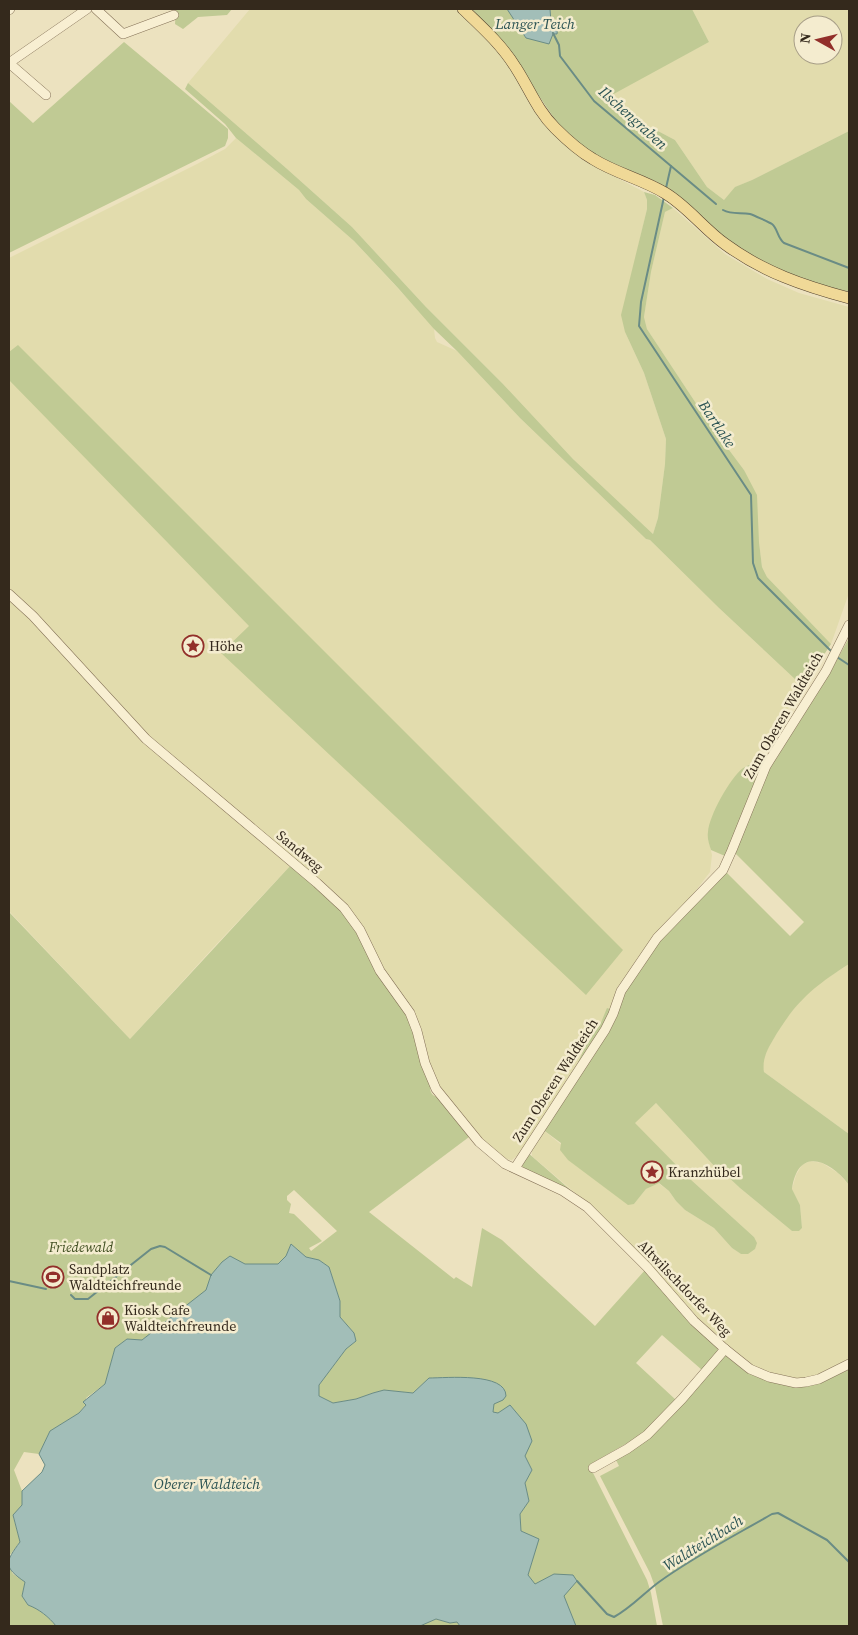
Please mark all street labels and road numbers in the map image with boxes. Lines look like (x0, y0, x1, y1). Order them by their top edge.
street label: Zum Oberen Waldteich (738, 648, 828, 782)
street label: Sandweg (272, 826, 328, 876)
street label: Zum Oberen Waldteich (507, 1014, 603, 1146)
street label: Altwilschdorfer Weg (634, 1235, 736, 1341)

